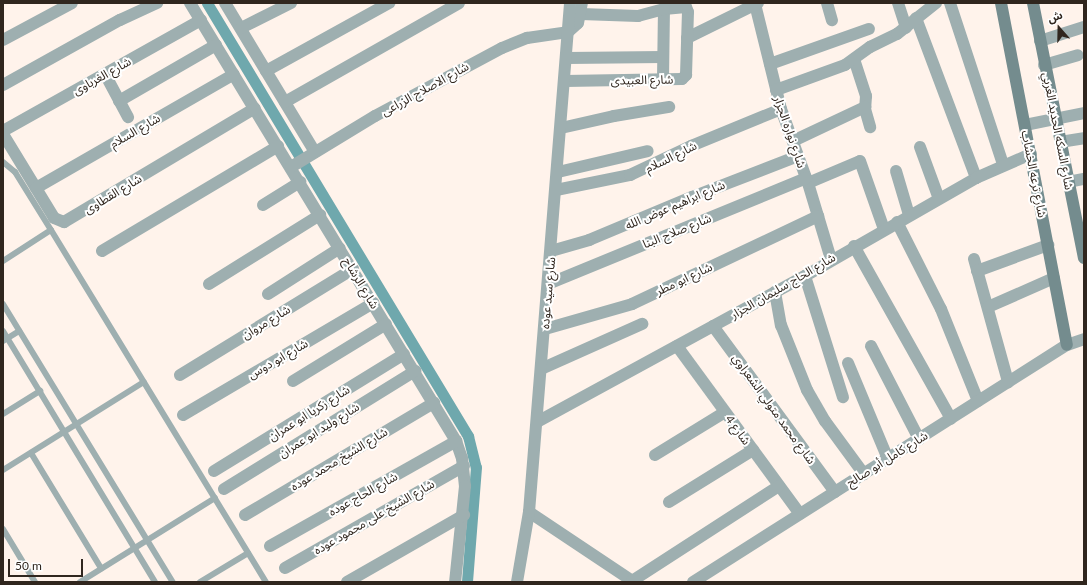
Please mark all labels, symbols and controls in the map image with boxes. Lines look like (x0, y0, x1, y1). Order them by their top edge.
north arrow (1039, 8, 1079, 48)
text: ش (1045, 8, 1064, 25)
street label: شارع الغرباوى (70, 54, 134, 98)
street label: شارع الاصلاح الزراعى (379, 59, 471, 119)
street label: شارع السكه الحديد الغربي (1040, 71, 1076, 191)
street label: شارع العبيدى (610, 72, 674, 88)
street label: شارع نواره الجزار (771, 94, 809, 170)
street label: شارع السلام (107, 111, 163, 151)
street label: شارع ترعه الخشاب (1018, 129, 1050, 219)
street label: شارع السلام (643, 138, 699, 176)
street label: شارع القطاوى (81, 171, 145, 217)
street label: شارع ابراهيم عوض الله (623, 177, 727, 233)
street label: شارع صلاح البنا (640, 211, 714, 251)
street label: شارع الحاج سليمان الجزار (728, 250, 838, 322)
street label: شارع الرشاح (340, 255, 382, 311)
street label: شارع سيد عوده (538, 256, 558, 330)
street label: شارع ابو مطر (653, 260, 715, 298)
street label: شارع مروان (239, 302, 293, 342)
street label: شارع ابو دوس (245, 336, 311, 382)
street label: شارع محمد متولي الشعراوي (729, 351, 819, 467)
street label: شارع زكريا ابو عمران (266, 382, 352, 444)
street label: شارع وليد ابو عمران (276, 399, 362, 461)
street label: شارع 4 (722, 412, 754, 448)
street label: شارع الشيخ محمد عوده (288, 424, 390, 494)
street label: شارع كامل أبو صالح (844, 428, 930, 490)
street label: شارع الحاج عوده (326, 469, 400, 519)
street label: شارع الشيخ على محمود عوده (311, 476, 437, 558)
scale bar (10, 551, 85, 577)
text: 50 m (15, 558, 42, 573)

